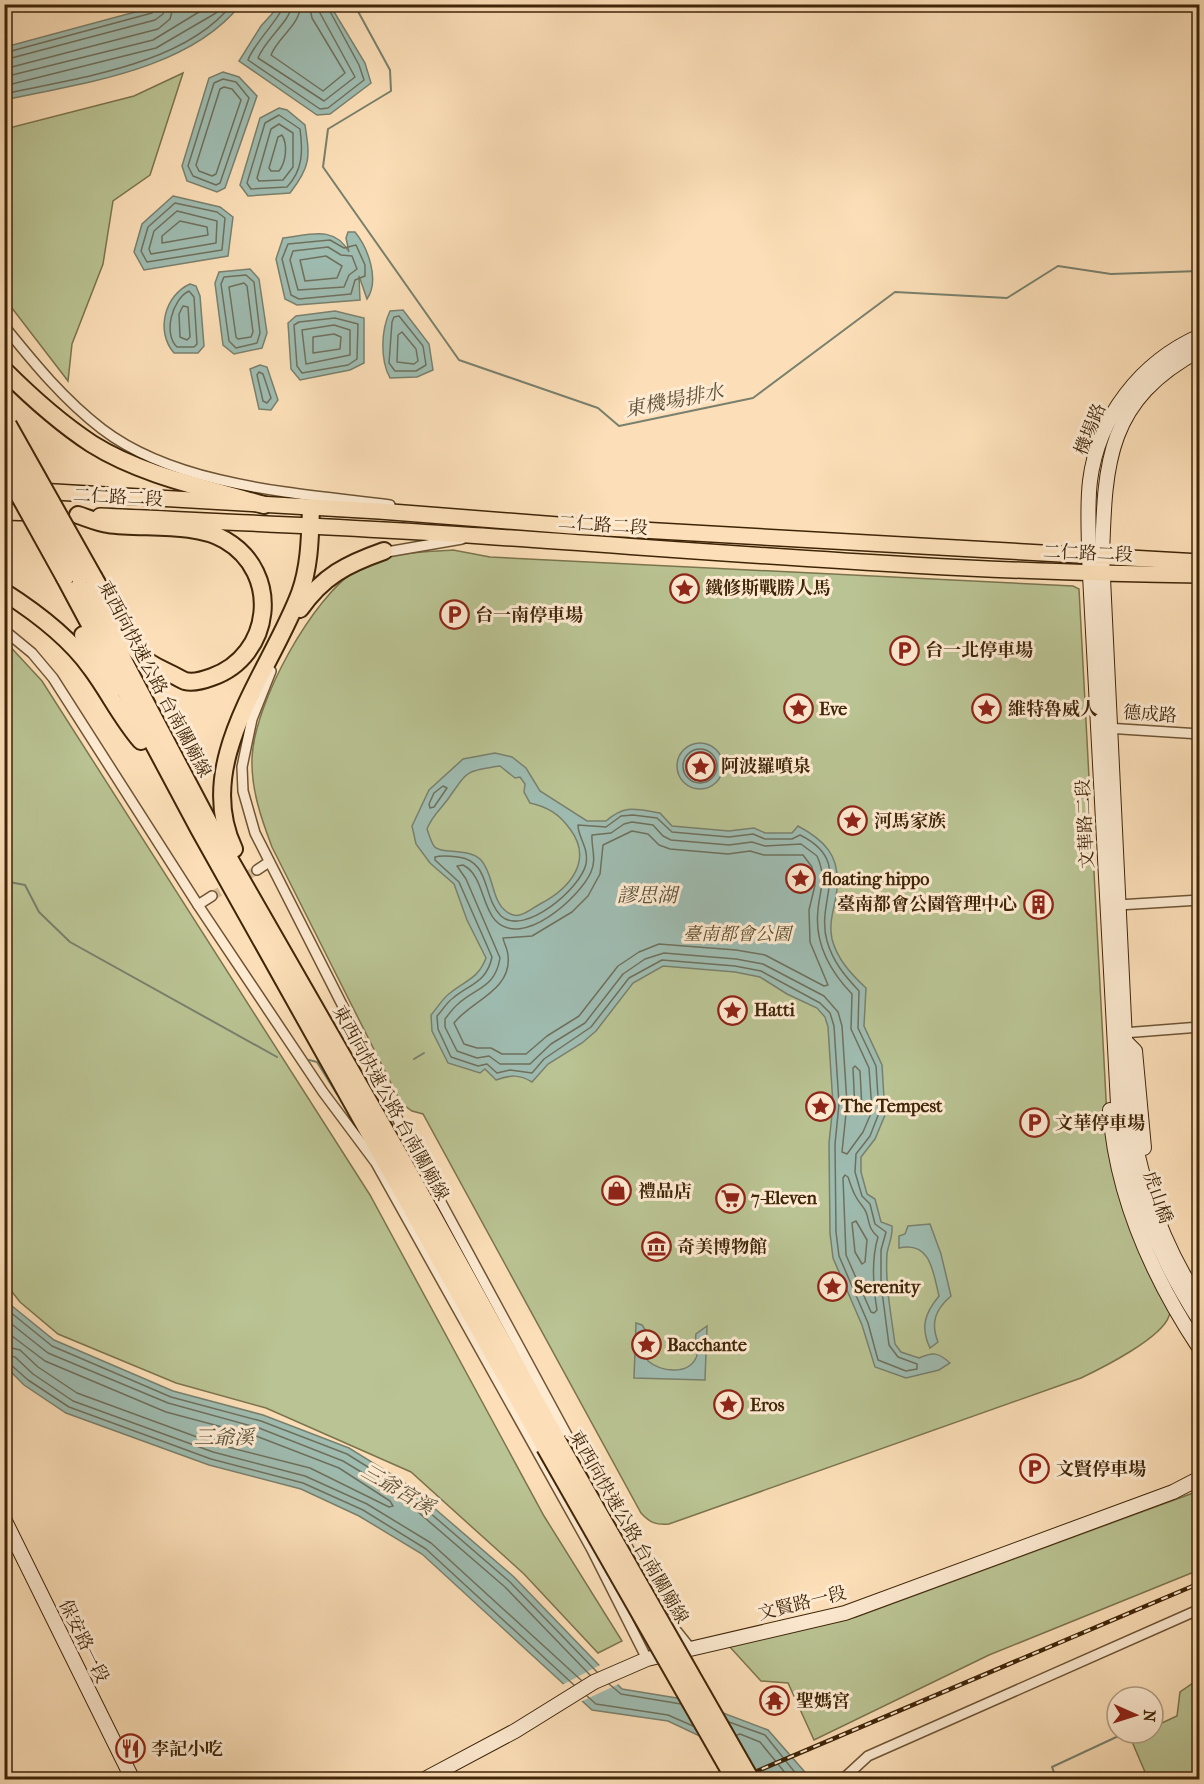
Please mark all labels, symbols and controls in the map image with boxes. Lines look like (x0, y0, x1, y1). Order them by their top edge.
water label: 東機場排水 (623, 379, 727, 421)
street label: 機場路 (1071, 400, 1110, 458)
street label: 二仁路二段 (72, 485, 163, 510)
street label: 二仁路二段 (557, 512, 649, 539)
street label: 二仁路二段 (1043, 541, 1133, 566)
place icon: 鐵修斯戰勝人馬 (668, 572, 700, 604)
street label: 東西向快速公路 台南關廟線 (94, 577, 215, 781)
place label: 鐵修斯戰勝人馬 (705, 578, 831, 599)
parking icon: 台一南停車場 (438, 599, 470, 631)
place label: 台一南停車場 (475, 605, 583, 626)
parking icon: 台一北停車場 (888, 634, 920, 666)
place label: 台一北停車場 (925, 640, 1033, 661)
place icon: Eve (782, 693, 814, 725)
place icon: 維特魯威人 (971, 693, 1003, 725)
place label: Eve (819, 699, 847, 720)
place label: 維特魯威人 (1008, 699, 1098, 720)
street label: 德成路 (1122, 702, 1178, 727)
place icon: 阿波羅噴泉 (684, 750, 716, 782)
place label: 阿波羅噴泉 (721, 756, 811, 777)
street label: 文華路二段 (1073, 778, 1098, 869)
place icon: 河馬家族 (837, 805, 869, 837)
place label: 河馬家族 (874, 811, 946, 832)
place icon: floating hippo (785, 863, 817, 895)
place label: floating hippo (822, 869, 930, 890)
water label: 謬思湖 (617, 884, 680, 907)
building icon: 臺南都會公園管理中心 (1022, 888, 1054, 920)
place label: 臺南都會公園管理中心 (837, 894, 1017, 915)
park label: 臺南都會公園 (683, 924, 794, 945)
place icon: Hatti (717, 994, 749, 1026)
place label: Hatti (754, 1000, 795, 1021)
street label: 東西向快速公路 台南關廟線 (328, 1002, 453, 1204)
place icon: The Tempest (804, 1090, 836, 1122)
place label: The Tempest (840, 1096, 943, 1117)
parking icon: 文華停車場 (1018, 1107, 1050, 1139)
place label: 文華停車場 (1055, 1113, 1145, 1134)
street label: 虎山橋 (1139, 1168, 1176, 1226)
shop icon: 禮品店 (601, 1175, 633, 1207)
place label: 禮品店 (638, 1181, 692, 1202)
supermarket icon: 7-Eleven (714, 1182, 746, 1214)
place label: 7-Eleven (750, 1188, 817, 1209)
museum icon: 奇美博物館 (640, 1231, 672, 1263)
place label: 奇美博物館 (677, 1237, 767, 1258)
place icon: Serenity (817, 1271, 849, 1303)
place label: Serenity (854, 1277, 922, 1298)
place icon: Bacchante (630, 1329, 662, 1361)
place label: Bacchante (667, 1335, 747, 1356)
place icon: Eros (713, 1389, 745, 1421)
place label: Eros (750, 1395, 785, 1416)
water label: 三爺溪 (194, 1426, 256, 1449)
street label: 東西向快速公路 台南關廟線 (565, 1427, 693, 1628)
parking icon: 文賢停車場 (1019, 1453, 1051, 1485)
water label: 三爺宮溪 (357, 1459, 440, 1520)
place label: 文賢停車場 (1056, 1459, 1146, 1480)
street label: 文賢路一段 (756, 1582, 848, 1625)
street label: 保安路一段 (54, 1596, 113, 1686)
temple icon: 聖媽宮 (759, 1685, 791, 1717)
north arrow (1105, 1685, 1165, 1745)
place label: 聖媽宮 (796, 1691, 850, 1712)
text: N (1140, 1709, 1159, 1723)
restaurant icon: 李記小吃 (114, 1733, 146, 1765)
place label: 李記小吃 (151, 1739, 223, 1760)

